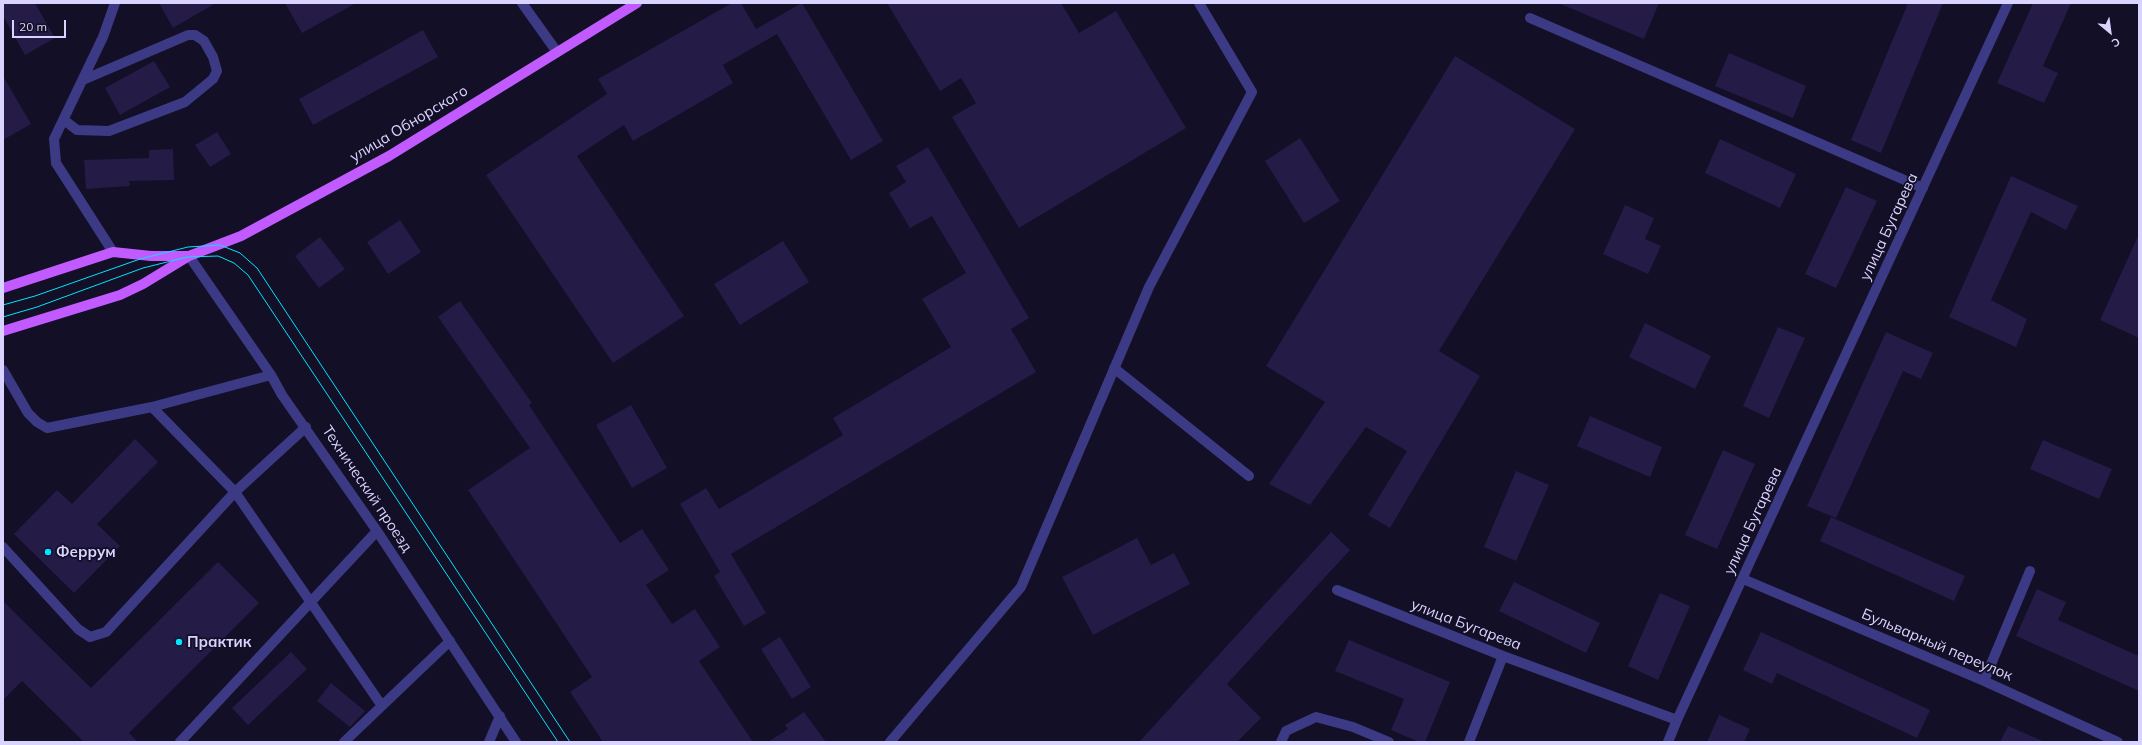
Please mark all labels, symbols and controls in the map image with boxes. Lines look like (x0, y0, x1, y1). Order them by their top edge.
scale bar (14, 12, 68, 38)
north arrow (2090, 12, 2130, 52)
text: 20 m (19, 19, 47, 34)
text: С (2109, 35, 2123, 50)
street label: улица Обнорского (347, 82, 471, 166)
street label: улица Бугарева (1856, 170, 1922, 284)
street label: Технический проезд (318, 423, 416, 555)
street label: улица Бугарева (1720, 464, 1786, 578)
place label: Феррум (56, 543, 116, 561)
marker: Феррум (43, 547, 53, 557)
street label: улица Бугарева (1408, 596, 1524, 654)
street label: Бульварный переулок (1859, 605, 2015, 685)
place label: Практик (187, 633, 251, 651)
marker: Практик (174, 637, 184, 647)

